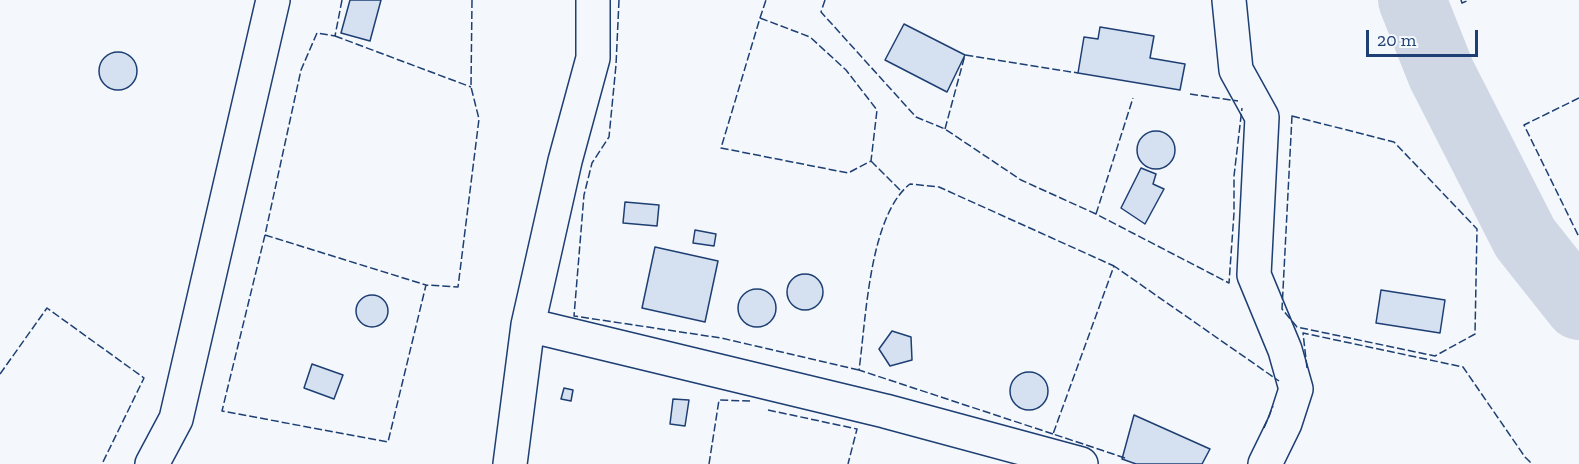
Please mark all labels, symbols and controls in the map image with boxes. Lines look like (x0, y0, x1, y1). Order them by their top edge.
scale bar (1369, 18, 1482, 56)
text: 20 m (1377, 29, 1416, 51)

